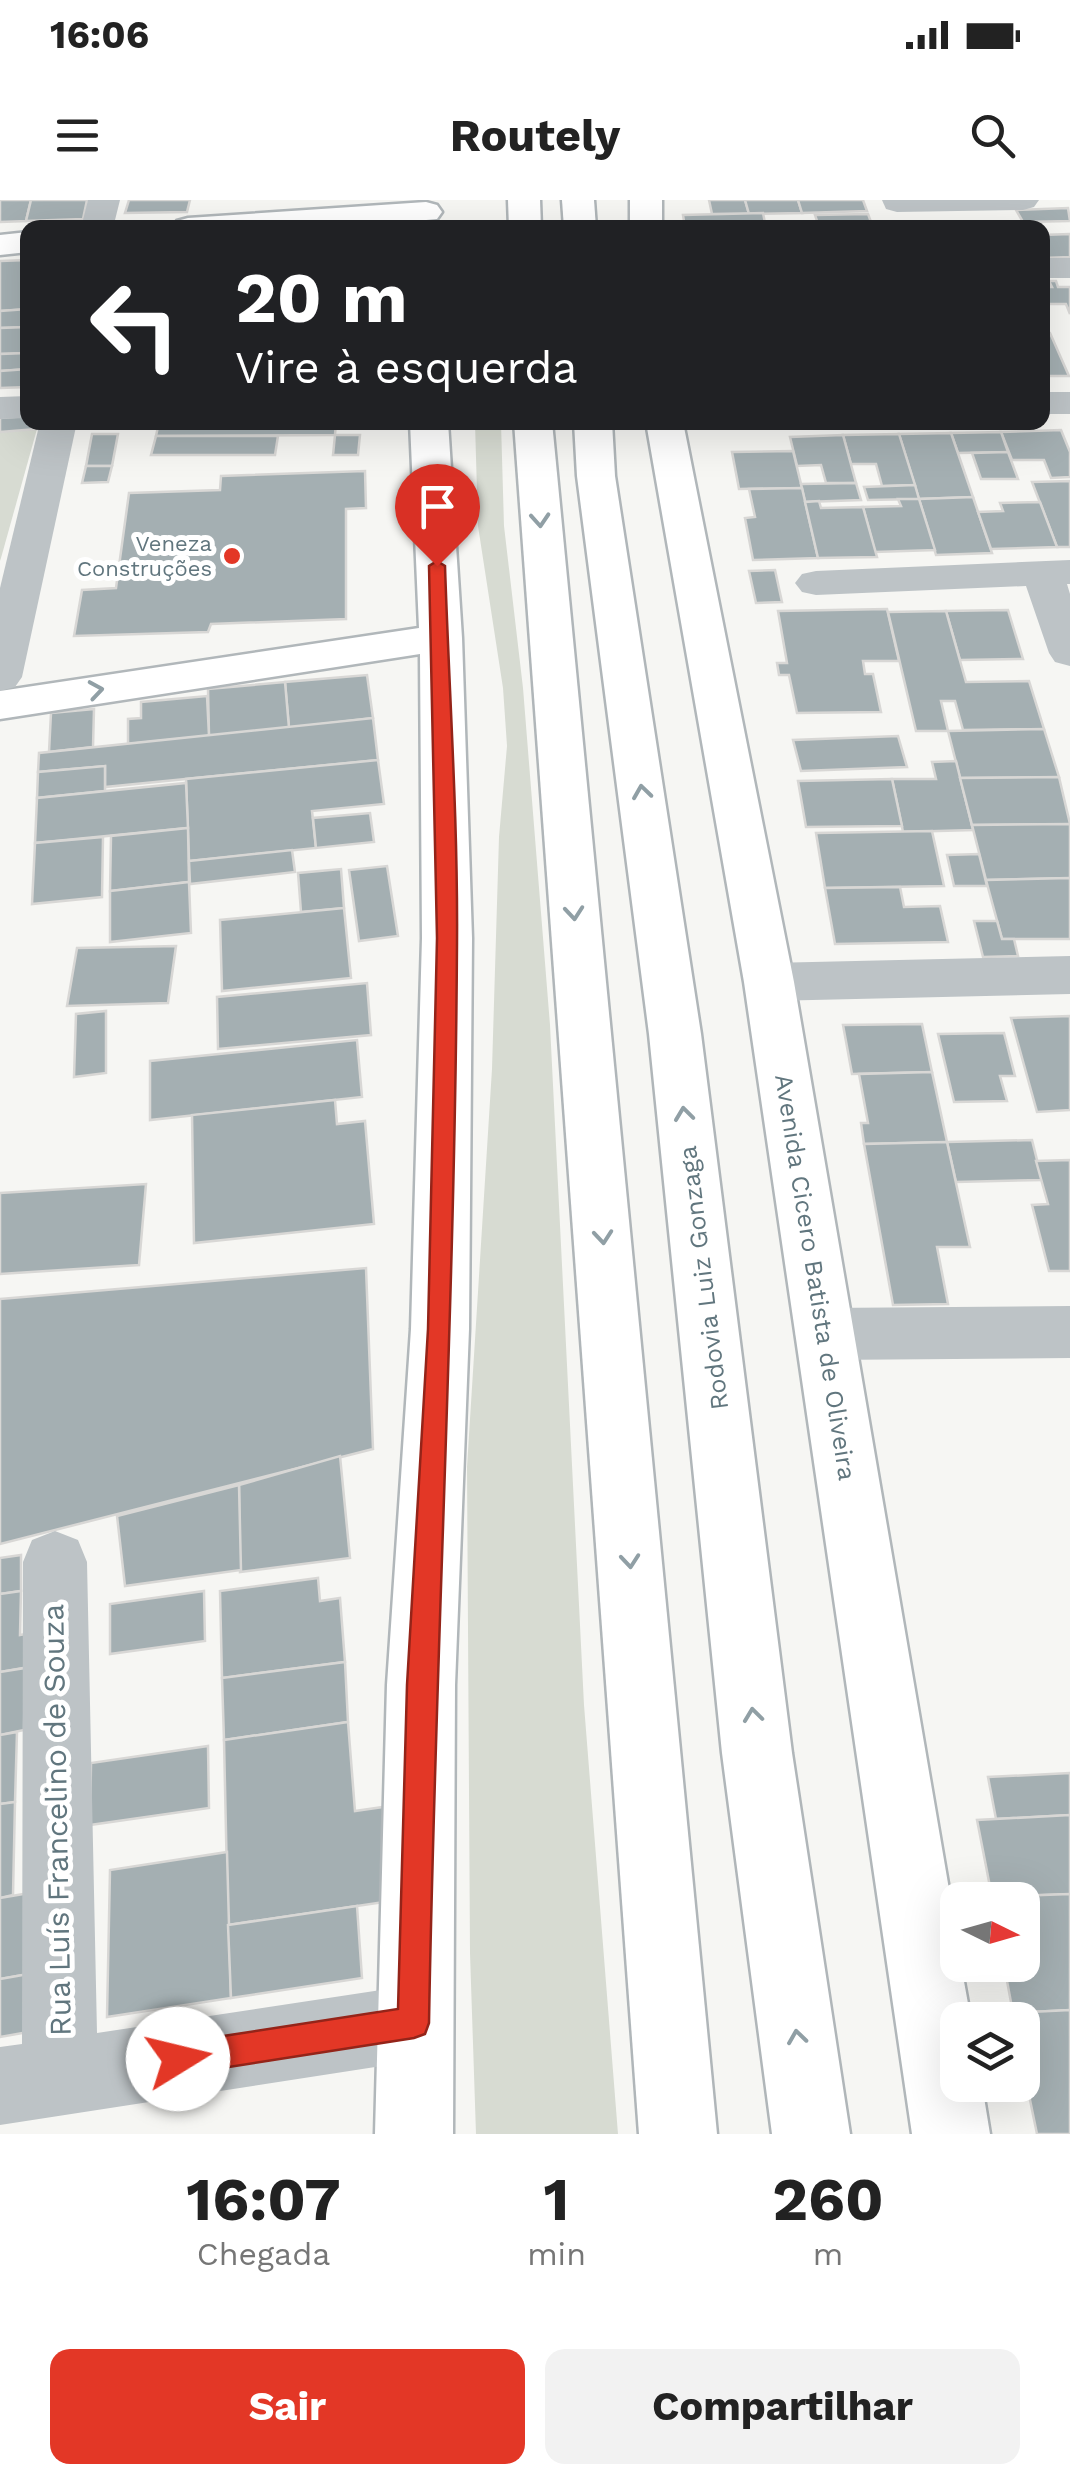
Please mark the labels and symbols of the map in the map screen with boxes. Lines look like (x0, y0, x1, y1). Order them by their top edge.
pin (395, 464, 480, 567)
one-way arrow (529, 512, 550, 528)
place label: Veneza Construções (77, 531, 212, 581)
marker: Veneza Construções (221, 545, 243, 567)
one-way arrow (88, 680, 105, 701)
one-way arrow (632, 784, 653, 801)
one-way arrow (563, 906, 585, 922)
street label: Avenida Cicero Batista de Oliveira (769, 1072, 862, 1482)
one-way arrow (674, 1106, 695, 1122)
street label: Rodovia Luiz Gonzaga (673, 1144, 734, 1412)
one-way arrow (591, 1229, 613, 1245)
one-way arrow (618, 1553, 640, 1569)
street label: Rua Luís Francelino de Souza (35, 1604, 78, 2036)
one-way arrow (743, 1707, 764, 1723)
north arrow (940, 1882, 1040, 1982)
position arrow (126, 2007, 230, 2111)
one-way arrow (787, 2029, 808, 2045)

